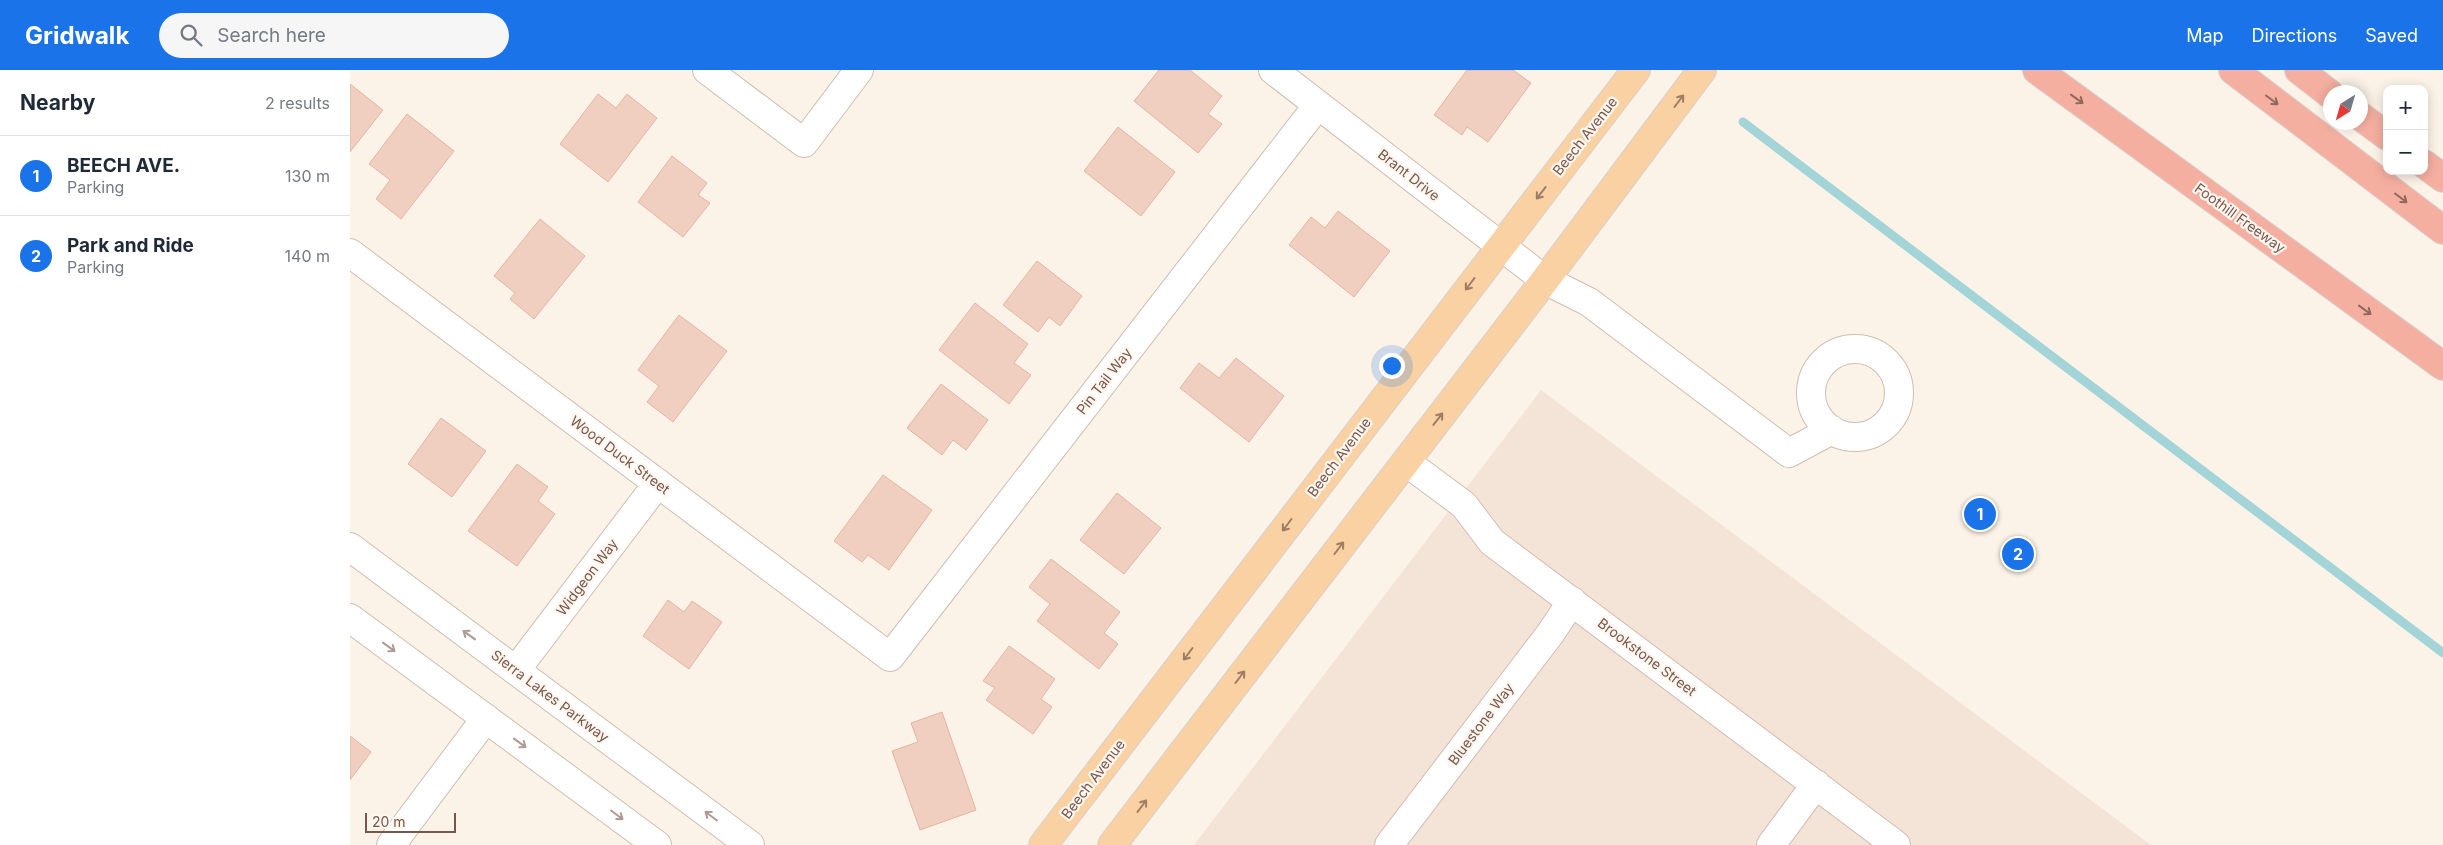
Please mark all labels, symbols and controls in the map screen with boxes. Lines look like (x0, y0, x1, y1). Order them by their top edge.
search box (159, 13, 509, 58)
text: Gridwalk (25, 21, 129, 50)
icon: search (177, 21, 205, 49)
text: Search here (217, 24, 326, 47)
text: Map (2186, 25, 2224, 46)
text: Directions (2252, 25, 2337, 46)
text: Saved (2365, 25, 2418, 46)
north arrow (2323, 85, 2368, 130)
map controls (2383, 85, 2428, 175)
button: + (2383, 85, 2428, 130)
text: Nearby (20, 90, 95, 115)
text: 2 results (265, 93, 330, 113)
street label: Beech Avenue (1549, 93, 1621, 178)
one-way arrow (2070, 94, 2084, 104)
one-way arrow (2265, 94, 2278, 105)
one-way arrow (1673, 95, 1684, 108)
button: − (2383, 130, 2428, 175)
street label: Brant Drive (1375, 145, 1444, 204)
text: BEECH AVE. (67, 154, 180, 177)
text: 1 (33, 166, 39, 186)
text: 130 m (285, 166, 330, 186)
text: Parking (67, 177, 124, 197)
street label: Foothill Freeway (2192, 179, 2289, 256)
one-way arrow (1535, 186, 1546, 199)
one-way arrow (2394, 193, 2408, 203)
text: Park and Ride (67, 234, 194, 257)
text: 2 (31, 246, 41, 266)
text: 140 m (285, 246, 330, 266)
text: Parking (67, 257, 124, 277)
one-way arrow (1465, 277, 1475, 291)
one-way arrow (2358, 305, 2372, 315)
street label: Pin Tail Way (1072, 344, 1135, 417)
your location (1379, 353, 1405, 379)
street label: Wood Duck Street (567, 412, 674, 498)
one-way arrow (1433, 412, 1443, 426)
street label: Beech Avenue (1303, 414, 1374, 500)
pin: 1 (1964, 495, 1996, 533)
one-way arrow (1281, 518, 1292, 531)
street label: Widgeon Way (552, 535, 621, 618)
pin: 2 (2002, 535, 2034, 573)
one-way arrow (1334, 542, 1345, 555)
street label: Brookstone Street (1595, 614, 1700, 699)
one-way arrow (462, 630, 476, 640)
one-way arrow (382, 642, 396, 652)
street label: Sierra Lakes Parkway (488, 646, 612, 745)
one-way arrow (1183, 648, 1194, 661)
one-way arrow (1235, 671, 1246, 684)
street label: Bluestone Way (1444, 679, 1517, 768)
street label: Beech Avenue (1057, 736, 1128, 822)
one-way arrow (513, 738, 527, 748)
one-way arrow (1136, 800, 1147, 813)
scale bar (365, 810, 456, 833)
one-way arrow (610, 810, 623, 821)
one-way arrow (704, 811, 718, 821)
text: 20 m (372, 813, 406, 830)

